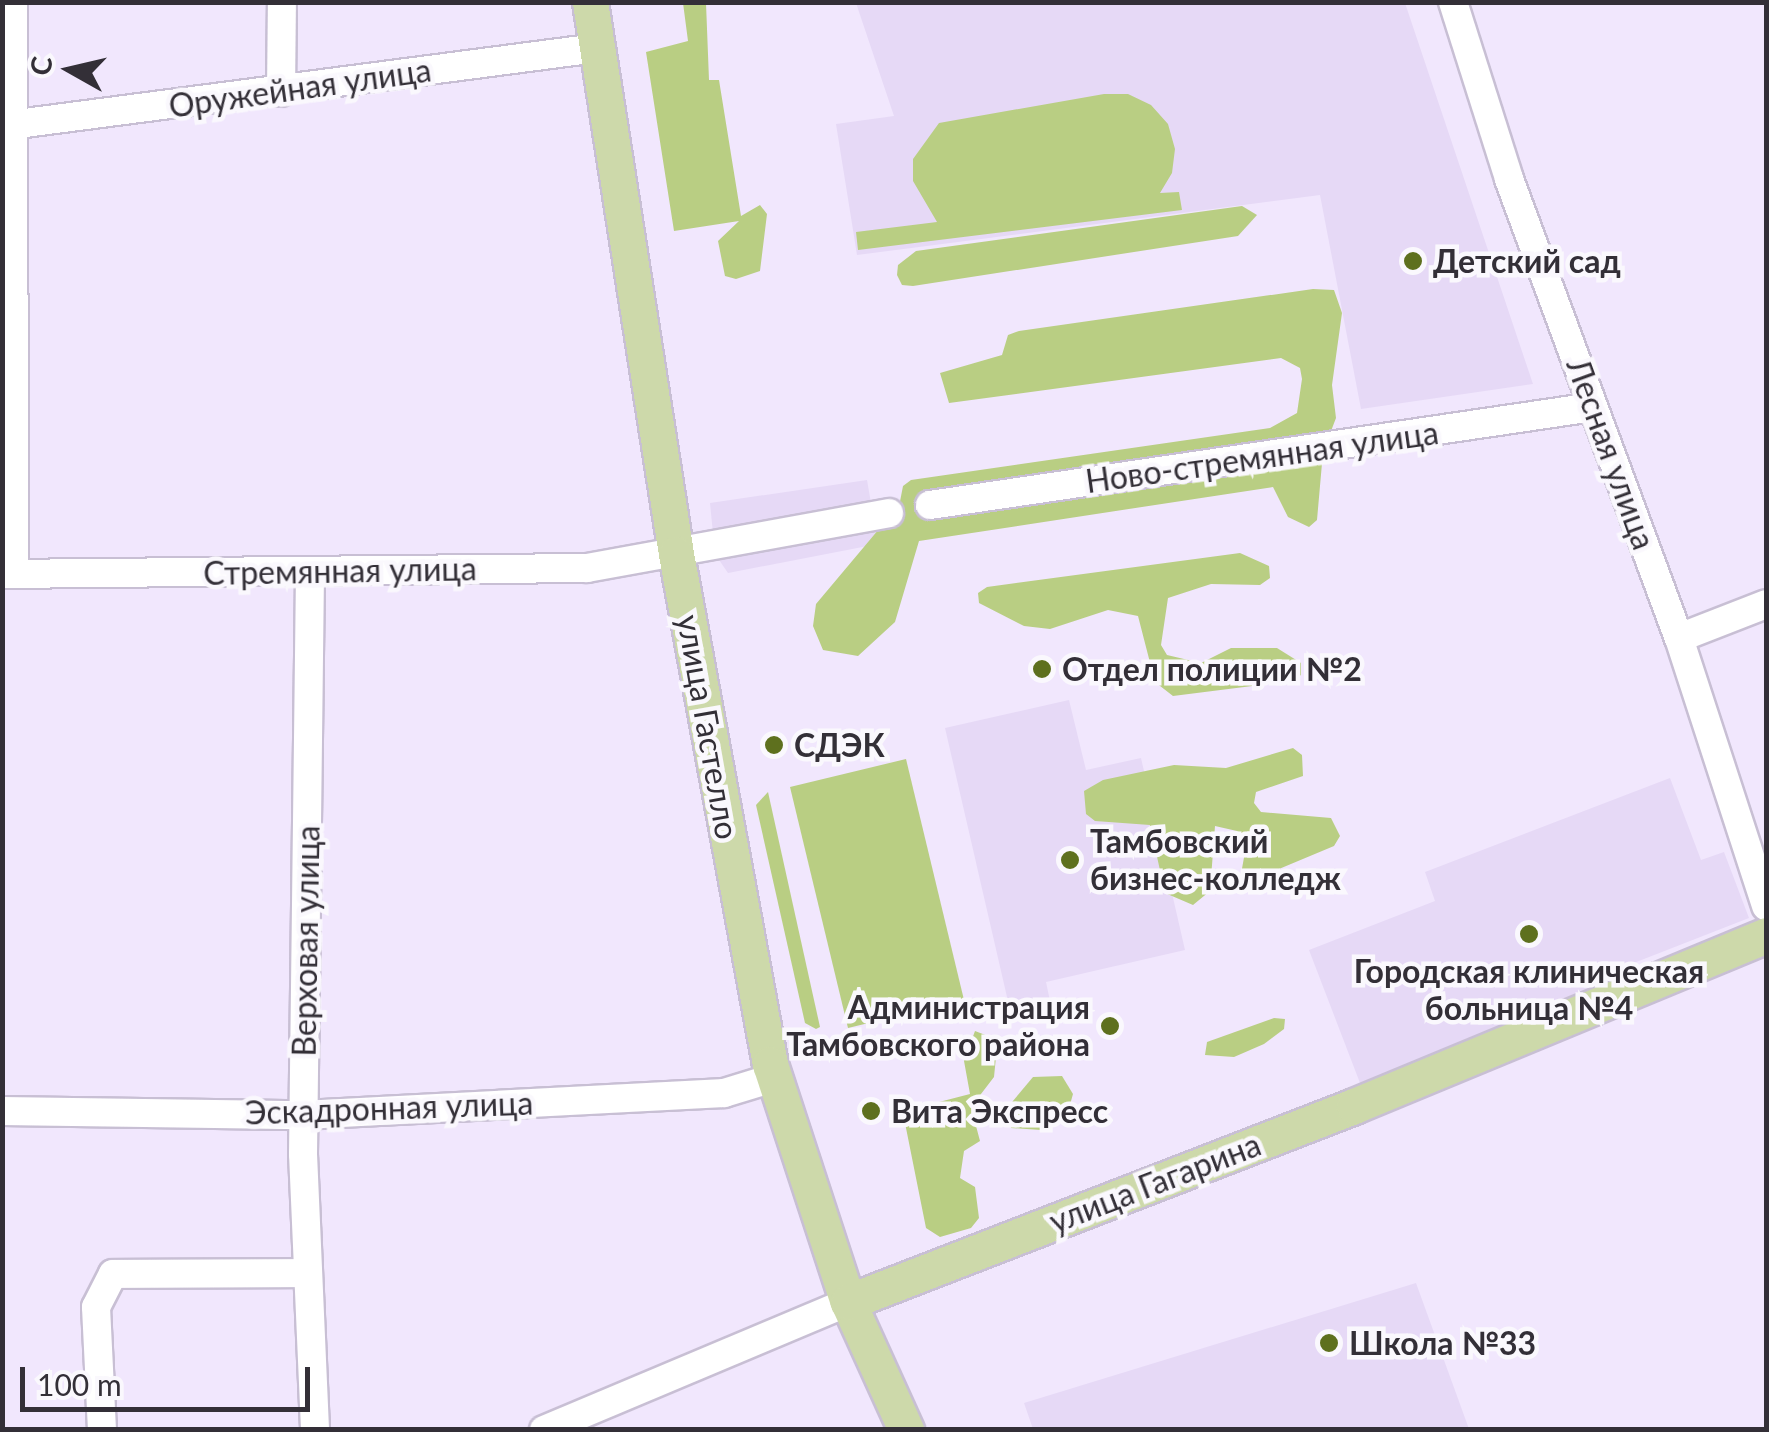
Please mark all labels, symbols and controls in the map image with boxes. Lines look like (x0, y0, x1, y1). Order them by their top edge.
north arrow (20, 20, 120, 120)
street label: Оружейная улица (166, 51, 434, 125)
text: С (22, 54, 58, 77)
place label: Детский сад (1433, 242, 1621, 280)
marker: Детский сад (1402, 250, 1424, 272)
street label: Лесная улица (1559, 353, 1663, 555)
street label: Ново-стремянная улица (1083, 413, 1441, 501)
street label: Стремянная улица (203, 549, 477, 593)
street label: улица Гастелло (669, 612, 747, 842)
place label: Отдел полиции №2 (1062, 650, 1362, 688)
marker: Отдел полиции №2 (1031, 658, 1053, 680)
place label: СДЭК (794, 726, 885, 764)
marker: СДЭК (763, 734, 785, 756)
place label: Тамбовский бизнес-колледж (1090, 823, 1341, 898)
street label: Верховая улица (285, 825, 327, 1057)
marker: Тамбовский бизнес-колледж (1059, 849, 1081, 871)
marker: Городская клиническая больница №4 (1516, 921, 1542, 947)
place label: Городская клиническая больница №4 (1354, 953, 1704, 1028)
place label: Администрация Тамбовского района (786, 989, 1090, 1064)
marker: Администрация Тамбовского района (1099, 1015, 1121, 1037)
street label: Эскадронная улица (244, 1084, 534, 1132)
place label: Вита Экспресс (891, 1092, 1108, 1130)
marker: Вита Экспресс (860, 1100, 882, 1122)
street label: улица Гагарина (1044, 1125, 1266, 1241)
place label: Школа №33 (1349, 1324, 1536, 1362)
marker: Школа №33 (1318, 1332, 1340, 1354)
scale bar (25, 1347, 315, 1409)
text: 100 m (37, 1366, 122, 1402)

